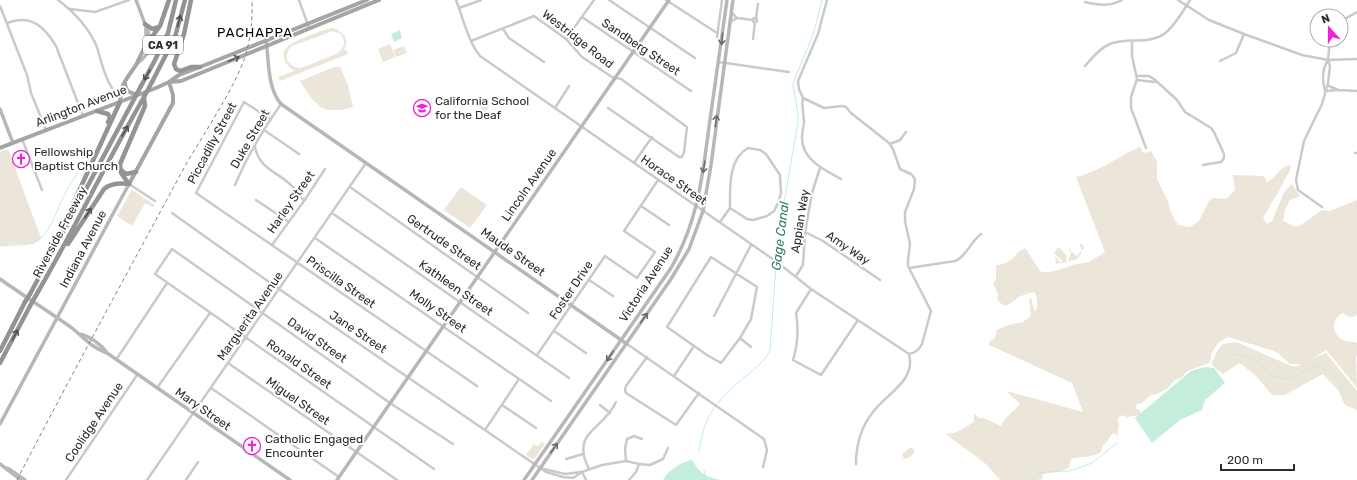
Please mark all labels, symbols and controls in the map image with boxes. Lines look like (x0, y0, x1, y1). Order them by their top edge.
street label: Westridge Road (540, 7, 616, 71)
north arrow (1309, 8, 1349, 48)
text: N (1320, 12, 1332, 27)
one-way arrow (176, 15, 183, 28)
street label: Sandberg Street (599, 16, 683, 79)
district label: PACHAPPA (217, 25, 293, 40)
one-way arrow (718, 32, 726, 45)
road number: CA 91 (143, 36, 183, 54)
one-way arrow (228, 55, 240, 62)
one-way arrow (142, 69, 150, 81)
street label: Arlington Avenue (34, 82, 129, 130)
place label: California School for the Deaf (435, 94, 529, 122)
school or university icon: California School for the Deaf (412, 98, 432, 118)
street label: Piccadilly Street (185, 100, 240, 186)
street label: Duke Street (228, 107, 273, 171)
one-way arrow (713, 115, 720, 128)
one-way arrow (122, 125, 130, 137)
place label: Fellowship Baptist Church (34, 145, 118, 173)
street label: Lincoln Avenue (499, 146, 559, 224)
church icon: Fellowship Baptist Church (11, 149, 31, 169)
street label: Horace Street (638, 152, 710, 208)
one-way arrow (699, 160, 707, 173)
street label: Harley Street (264, 168, 318, 236)
street label: Riverside Freeway (30, 184, 90, 280)
street label: Appian Way (788, 188, 812, 254)
water label: Gage Canal (768, 200, 793, 272)
one-way arrow (85, 207, 93, 219)
street label: Indiana Avenue (57, 208, 109, 290)
street label: Gertrude Street (404, 211, 484, 273)
street label: Maude Street (478, 225, 548, 279)
street label: Amy Way (823, 228, 873, 268)
street label: Victoria Avenue (616, 243, 676, 325)
street label: Priscilla Street (304, 253, 378, 311)
street label: Kathleen Street (416, 257, 496, 319)
street label: Foster Drive (546, 258, 596, 322)
street label: Marguerita Avenue (214, 269, 286, 363)
street label: Molly Street (407, 286, 469, 336)
street label: Jane Street (327, 308, 389, 356)
one-way arrow (640, 313, 648, 324)
street label: David Street (285, 314, 350, 366)
one-way arrow (12, 329, 19, 341)
street label: Ronald Street (264, 336, 334, 392)
one-way arrow (606, 351, 614, 362)
street label: Miguel Street (264, 374, 333, 428)
street label: Coolidge Avenue (62, 379, 126, 465)
street label: Mary Street (173, 385, 234, 433)
place label: Catholic Engaged Encounter (265, 432, 363, 460)
church icon: Catholic Engaged Encounter (242, 436, 262, 456)
one-way arrow (550, 443, 558, 454)
scale bar (1221, 446, 1294, 472)
text: 200 m (1227, 453, 1263, 467)

